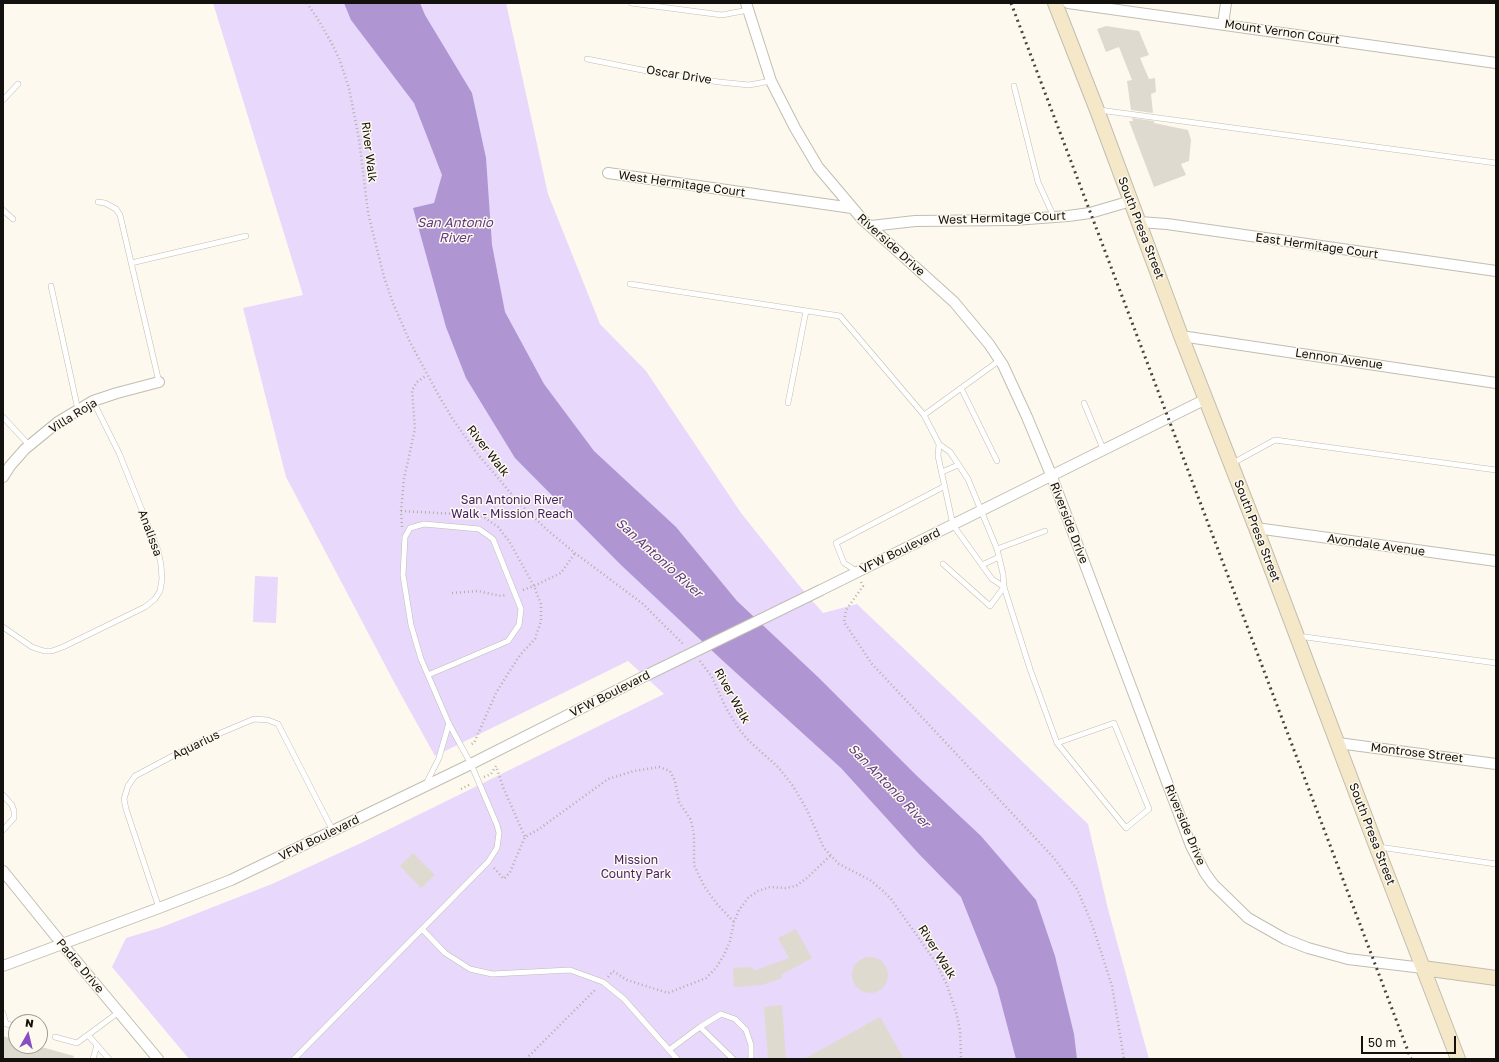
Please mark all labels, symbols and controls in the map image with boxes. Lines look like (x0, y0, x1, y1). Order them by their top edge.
street label: Mount Vernon Court (1224, 17, 1340, 47)
street label: Oscar Drive (645, 63, 713, 87)
street label: River Walk (358, 121, 380, 183)
street label: West Hermitage Court (618, 168, 746, 200)
street label: South Presa Street (1115, 175, 1167, 281)
street label: West Hermitage Court (938, 209, 1066, 227)
street label: Riverside Drive (854, 211, 928, 279)
water label: San Antonio River (417, 215, 493, 246)
street label: East Hermitage Court (1255, 230, 1379, 262)
street label: Lennon Avenue (1294, 346, 1384, 372)
street label: Villa Roja (46, 396, 100, 436)
street label: River Walk (464, 423, 512, 479)
street label: South Presa Street (1231, 478, 1283, 584)
street label: Riverside Drive (1047, 480, 1091, 566)
park label: San Antonio River Walk - Mission Reach (451, 493, 573, 521)
street label: Analissa (135, 508, 165, 558)
water label: San Antonio River (613, 515, 705, 601)
street label: VFW Boulevard (857, 525, 943, 577)
street label: Avondale Avenue (1326, 531, 1426, 559)
street label: River Walk (711, 666, 753, 726)
street label: VFW Boulevard (568, 668, 652, 720)
street label: Aquarius (170, 727, 222, 763)
street label: Montrose Street (1370, 740, 1464, 766)
water label: San Antonio River (845, 741, 933, 831)
street label: South Presa Street (1346, 781, 1398, 887)
street label: Riverside Drive (1162, 783, 1208, 867)
street label: VFW Boulevard (276, 812, 362, 864)
park label: Mission County Park (601, 853, 671, 881)
street label: River Walk (915, 922, 959, 982)
street label: Padre Drive (53, 936, 107, 996)
north arrow (8, 1014, 48, 1054)
text: N (25, 1016, 35, 1030)
scale bar (1363, 1028, 1458, 1054)
text: 50 m (1368, 1035, 1396, 1050)

